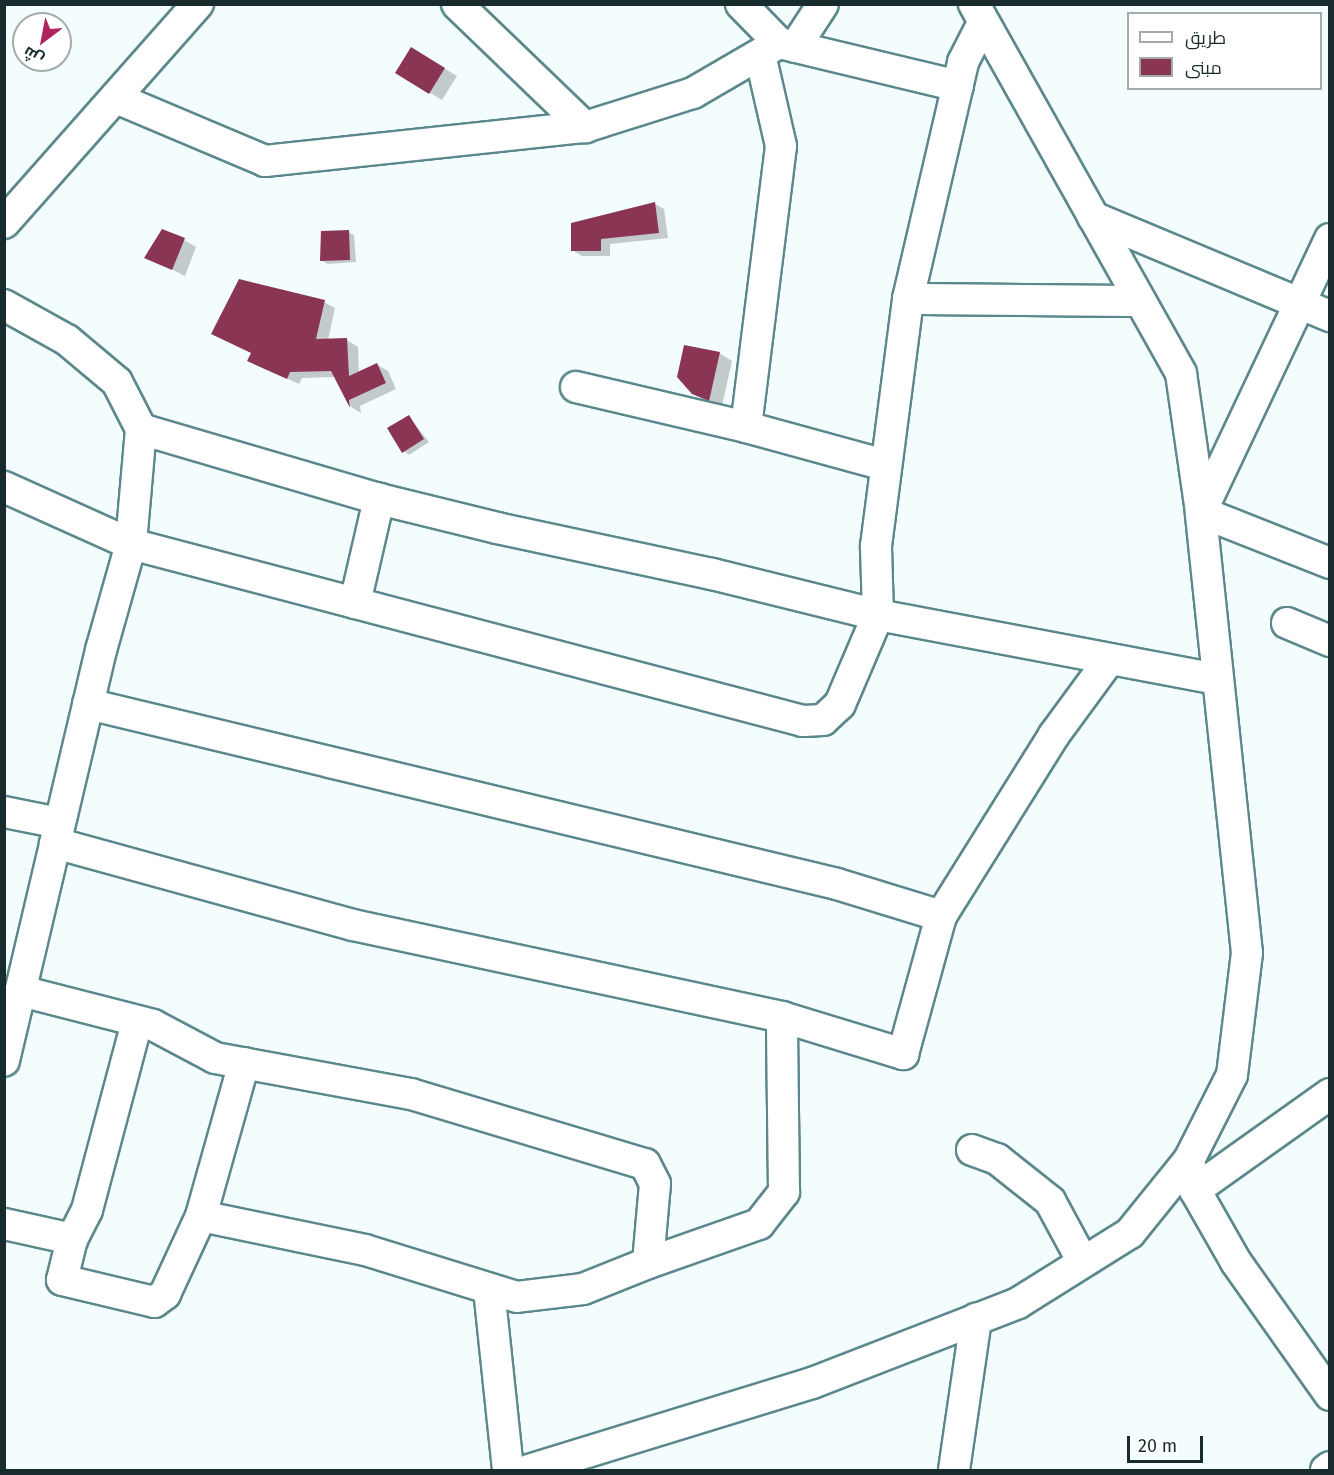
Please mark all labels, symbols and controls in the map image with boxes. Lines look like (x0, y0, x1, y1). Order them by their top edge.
north arrow (12, 12, 72, 72)
legend (1127, 12, 1322, 90)
text: طريق (1185, 27, 1226, 49)
text: ش (20, 42, 47, 69)
text: مبنى (1185, 57, 1222, 79)
scale bar (1130, 1424, 1206, 1462)
text: 20 m (1138, 1435, 1177, 1457)

